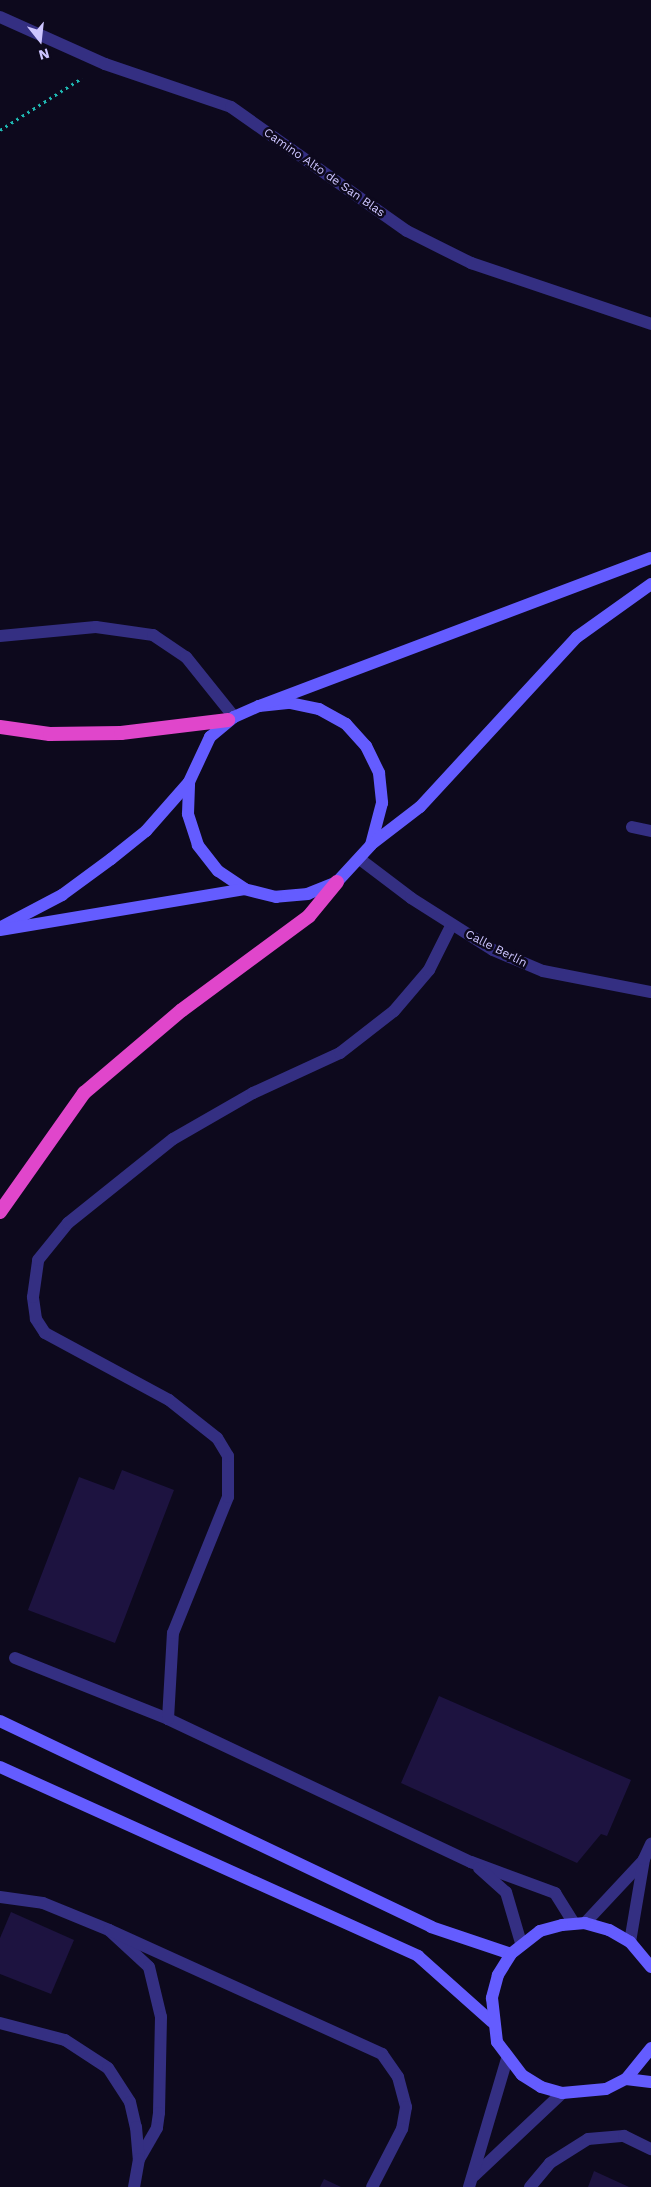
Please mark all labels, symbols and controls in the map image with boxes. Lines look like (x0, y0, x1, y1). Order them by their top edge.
north arrow (15, 15, 65, 65)
text: N (37, 45, 51, 64)
street label: Camino Alto de San Blas (260, 125, 388, 221)
street label: Calle Berlín (463, 927, 529, 971)

